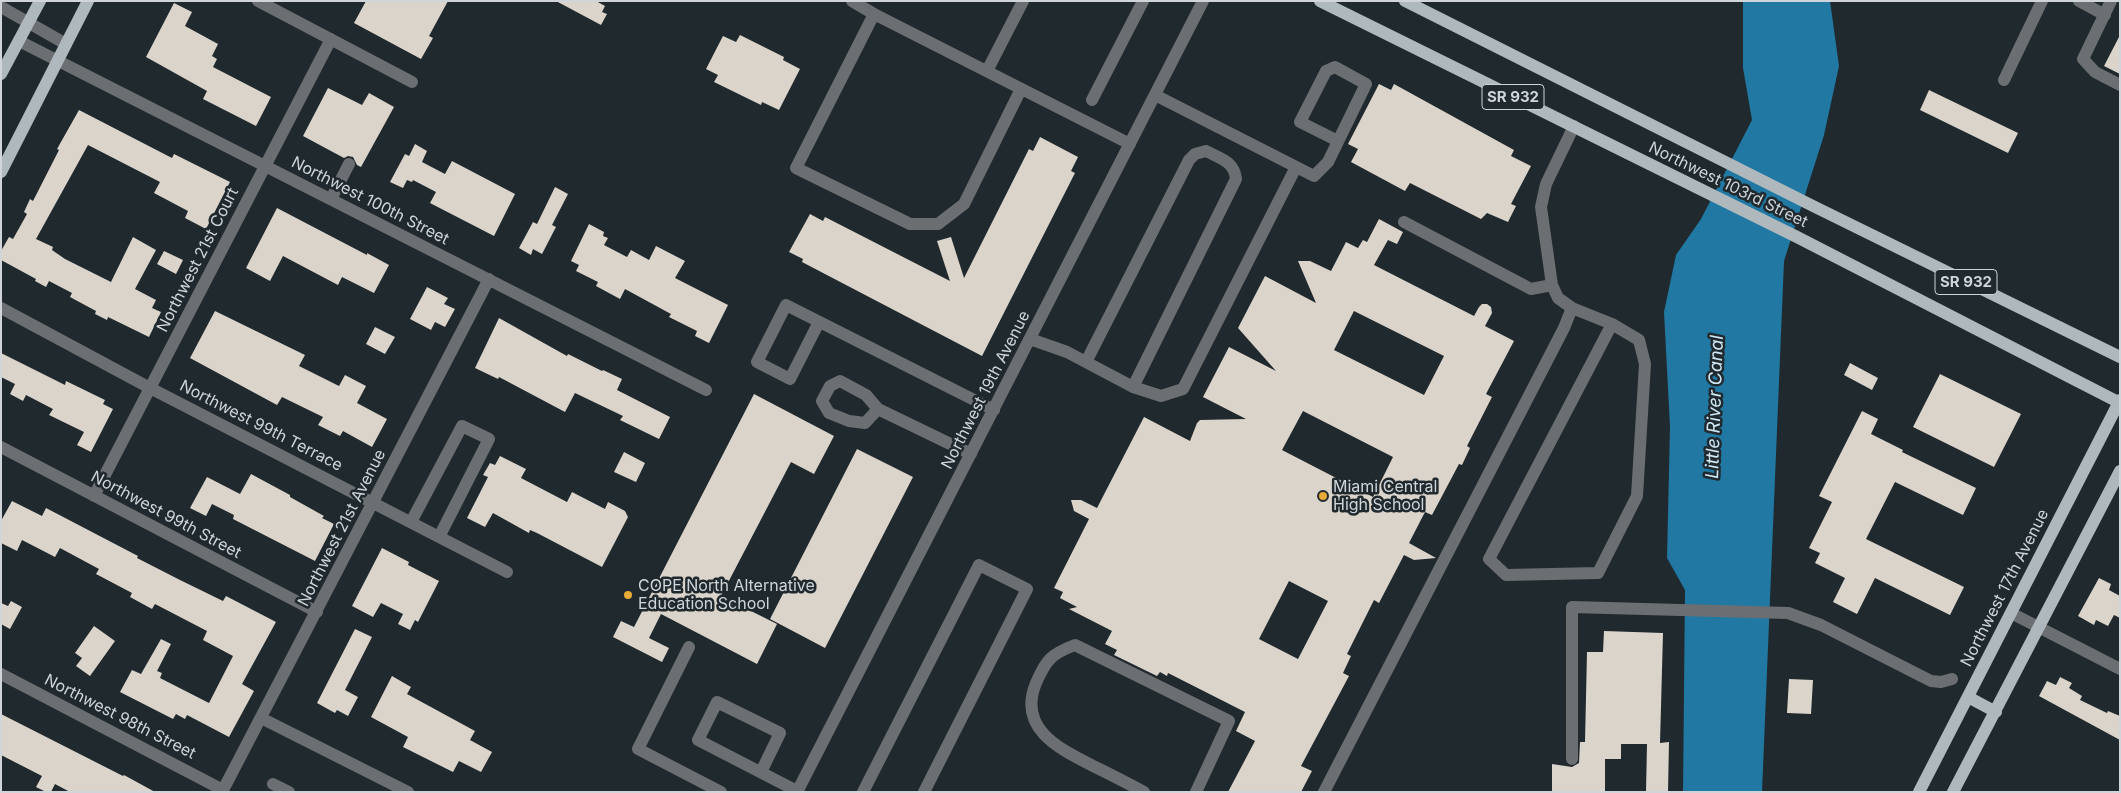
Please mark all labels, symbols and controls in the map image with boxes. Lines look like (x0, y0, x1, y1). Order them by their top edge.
road number: SR 932 (1482, 84, 1544, 110)
street label: Northwest 103rd Street (1645, 138, 1811, 232)
street label: Northwest 100th Street (288, 153, 452, 249)
street label: Northwest 21st Court (153, 185, 243, 335)
road number: SR 932 (1935, 270, 1997, 294)
street label: Northwest 19th Avenue (938, 308, 1034, 472)
water label: Little River Canal (1702, 335, 1728, 479)
street label: Northwest 99th Terrace (176, 377, 346, 475)
street label: Northwest 21st Avenue (294, 446, 390, 610)
street label: Northwest 99th Street (88, 467, 244, 563)
place label: Miami Central High School (1333, 477, 1437, 515)
marker: Miami Central High School (1317, 490, 1329, 502)
street label: Northwest 17th Avenue (1957, 506, 2053, 670)
place label: COPE North Alternative Education School (638, 576, 815, 614)
marker: COPE North Alternative Education School (622, 589, 634, 601)
street label: Northwest 98th Street (41, 671, 199, 763)

